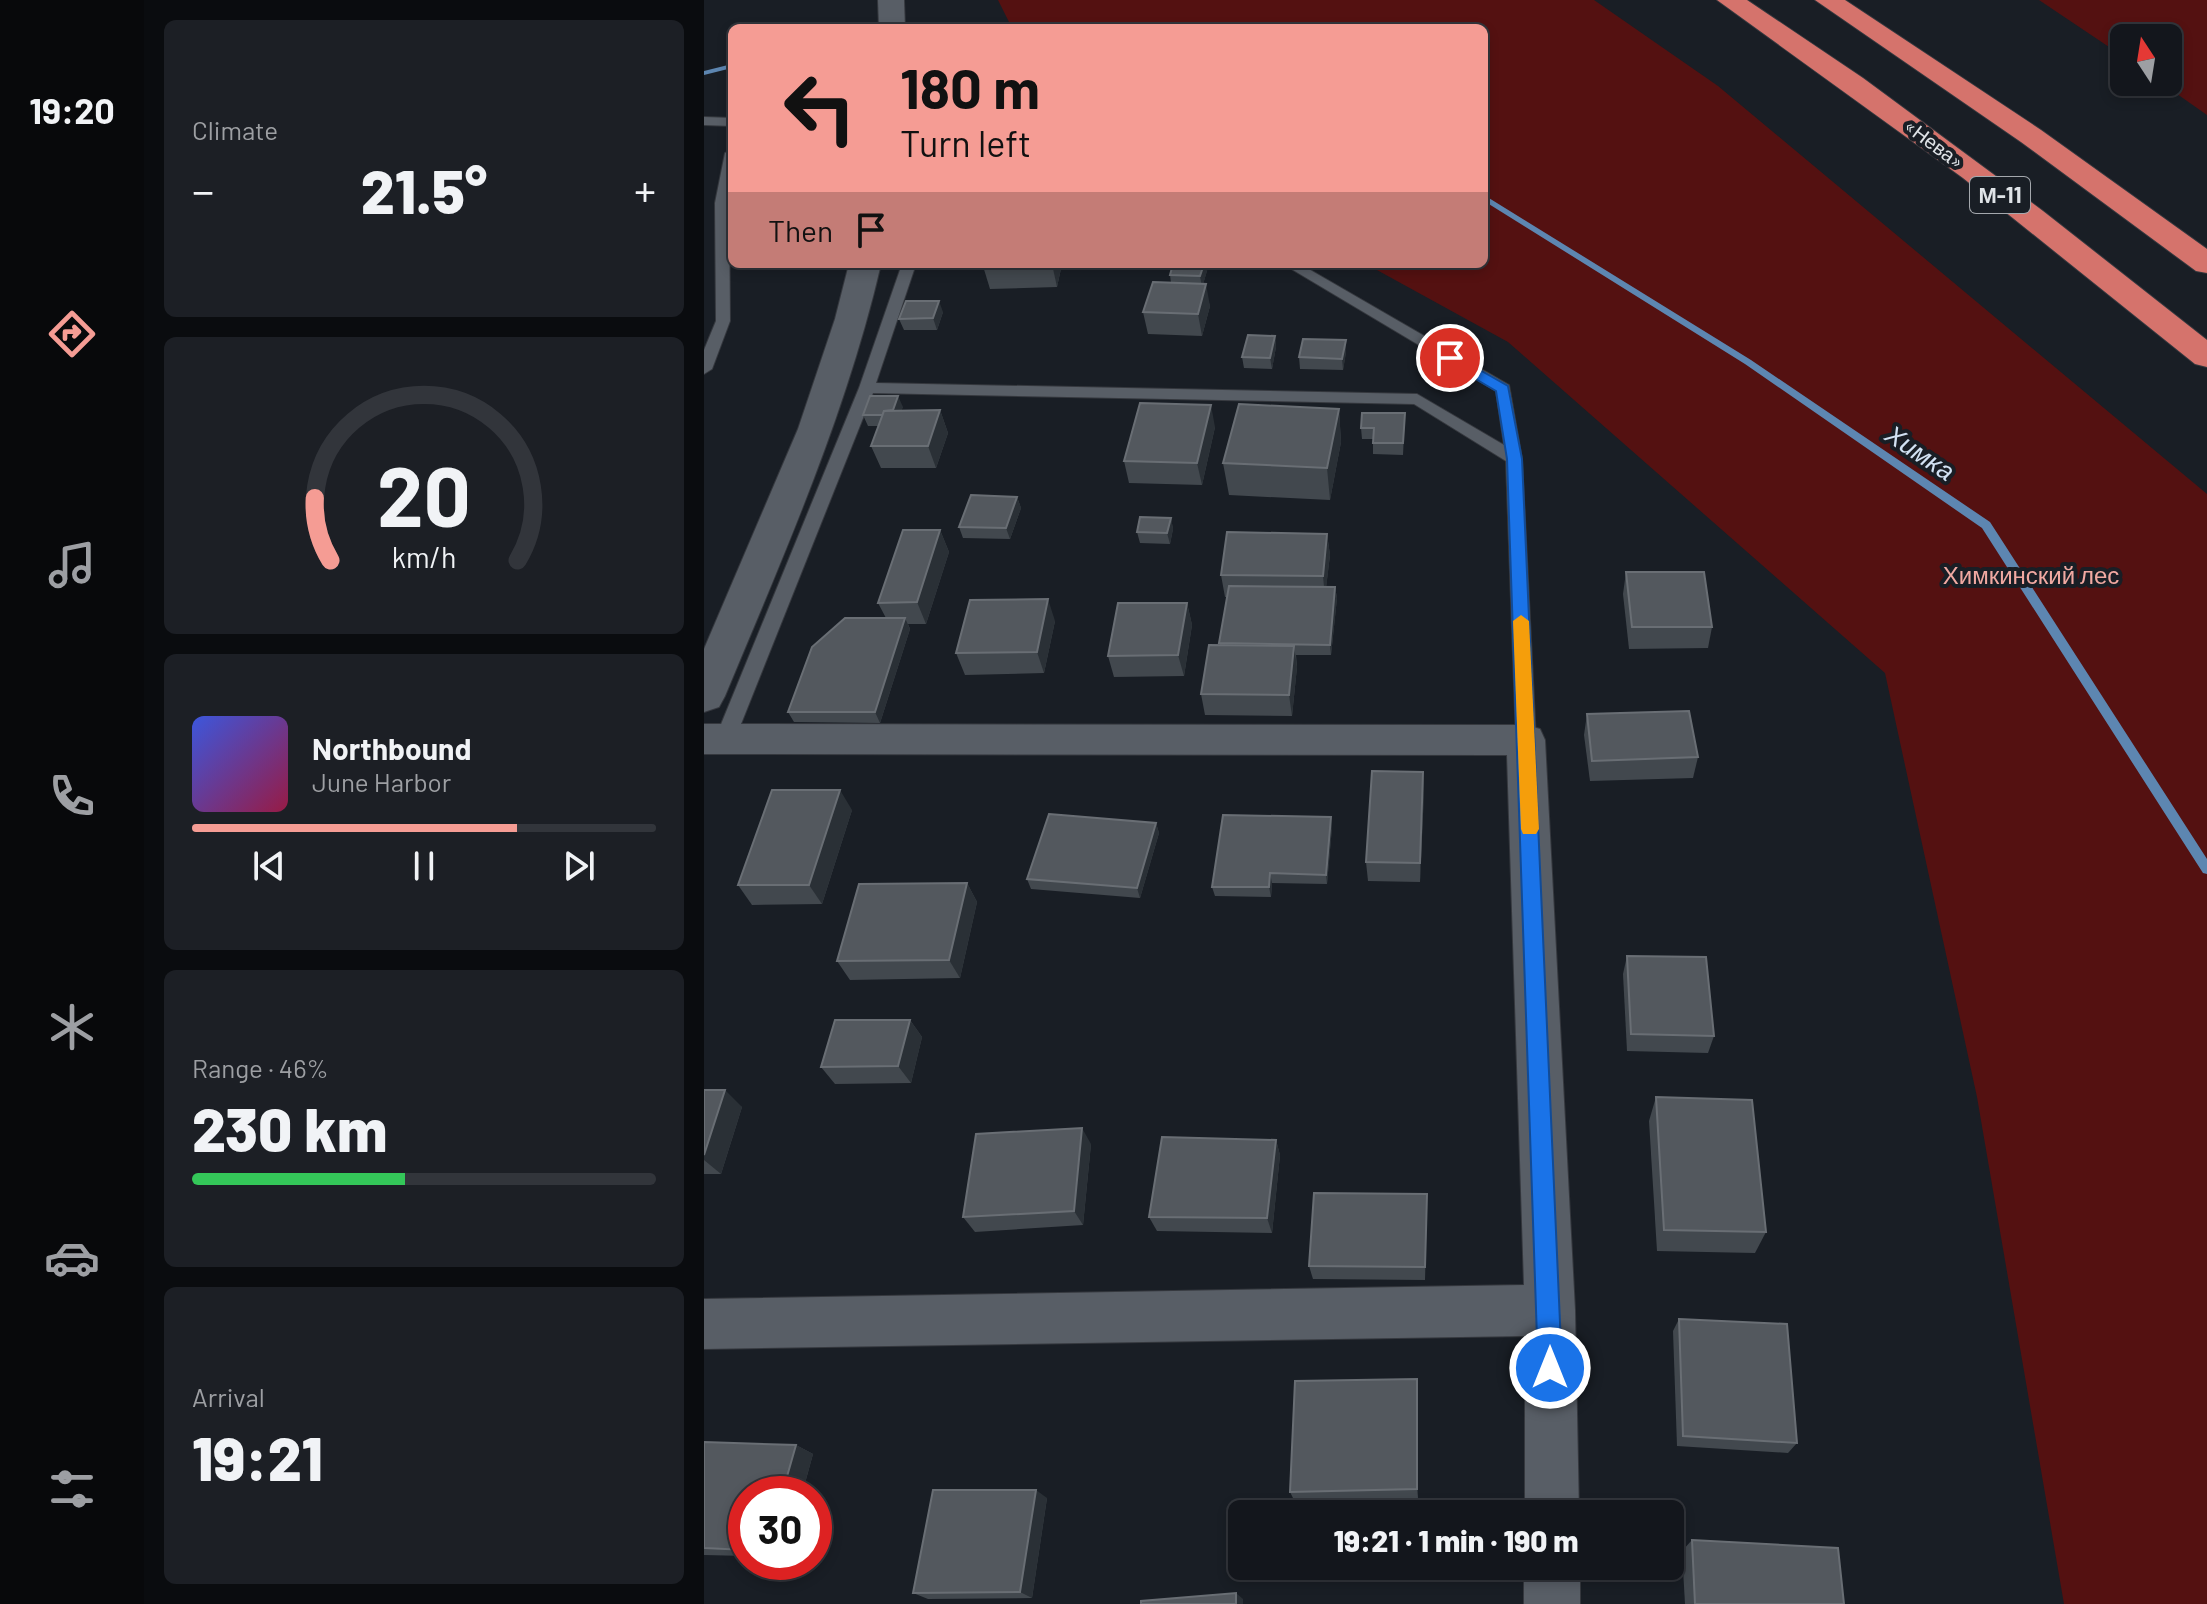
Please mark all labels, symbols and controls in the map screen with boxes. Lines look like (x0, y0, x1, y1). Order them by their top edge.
north arrow (2110, 24, 2182, 96)
map controls (2110, 24, 2182, 96)
text: 180 m (900, 53, 1040, 120)
icon: left (768, 56, 872, 160)
text: 19:20 (29, 88, 115, 131)
street label: «Нева» (1900, 113, 1969, 173)
text: Climate (192, 114, 278, 145)
text: Turn left (900, 121, 1031, 164)
text: 21.5° (361, 154, 487, 226)
text: − (192, 163, 214, 216)
text: + (634, 163, 656, 216)
road number: М-11 (1970, 177, 2030, 213)
icon: arrive (849, 208, 893, 252)
text: Then (768, 212, 833, 248)
icon: directions (44, 306, 100, 362)
pin (1416, 324, 1484, 392)
icon: arrive (1428, 336, 1472, 380)
water label: Химка (1880, 417, 1961, 486)
text: 20 (377, 444, 471, 544)
icon: music (44, 537, 100, 593)
text: km/h (392, 539, 456, 574)
park label: Химкинский лес (1943, 560, 2119, 589)
text: Northbound (312, 730, 471, 766)
text: June Harbor (312, 766, 451, 797)
icon: phone (44, 768, 100, 824)
icon: previous (247, 844, 291, 888)
icon: pause (402, 844, 446, 888)
icon: next (557, 844, 601, 888)
icon: climate (44, 999, 100, 1055)
text: Range · 46% (192, 1052, 329, 1083)
text: 230 km (192, 1092, 387, 1164)
icon: car (44, 1230, 100, 1286)
position arrow (1508, 1326, 1592, 1410)
text: Arrival (192, 1381, 265, 1412)
text: 19:21 (192, 1421, 323, 1493)
icon: filters (44, 1461, 100, 1517)
speed limit sign: 30 (728, 1476, 832, 1580)
text: 19:21 · 1 min · 190 m (1333, 1522, 1579, 1558)

